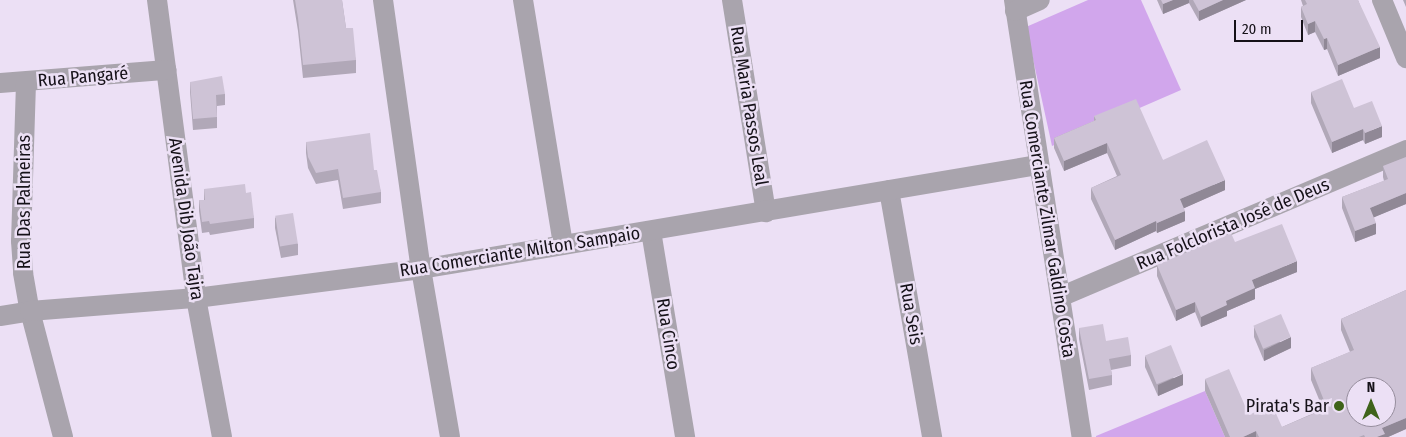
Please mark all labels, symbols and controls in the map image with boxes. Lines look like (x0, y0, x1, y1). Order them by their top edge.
scale bar (1236, 10, 1305, 42)
text: 20 m (1242, 20, 1272, 38)
street label: Rua Maria Passos Leal (726, 25, 772, 187)
street label: Rua Pangaré (37, 62, 129, 92)
street label: Rua Comerciante Zilmar Galdino Costa (1014, 79, 1080, 359)
street label: Rua Das Palmeiras (13, 135, 35, 269)
street label: Avenida Dib João Tajra (164, 136, 208, 302)
street label: Rua Folclorista José de Deus (1133, 174, 1333, 274)
street label: Rua Comerciante Milton Sampaio (398, 222, 642, 282)
street label: Rua Seis (895, 281, 927, 347)
street label: Rua Cinco (652, 297, 684, 371)
north arrow (1346, 377, 1396, 427)
text: N (1367, 379, 1375, 396)
place label: Pirata's Bar (1246, 395, 1329, 417)
marker: Pirata's Bar (1333, 400, 1345, 412)

